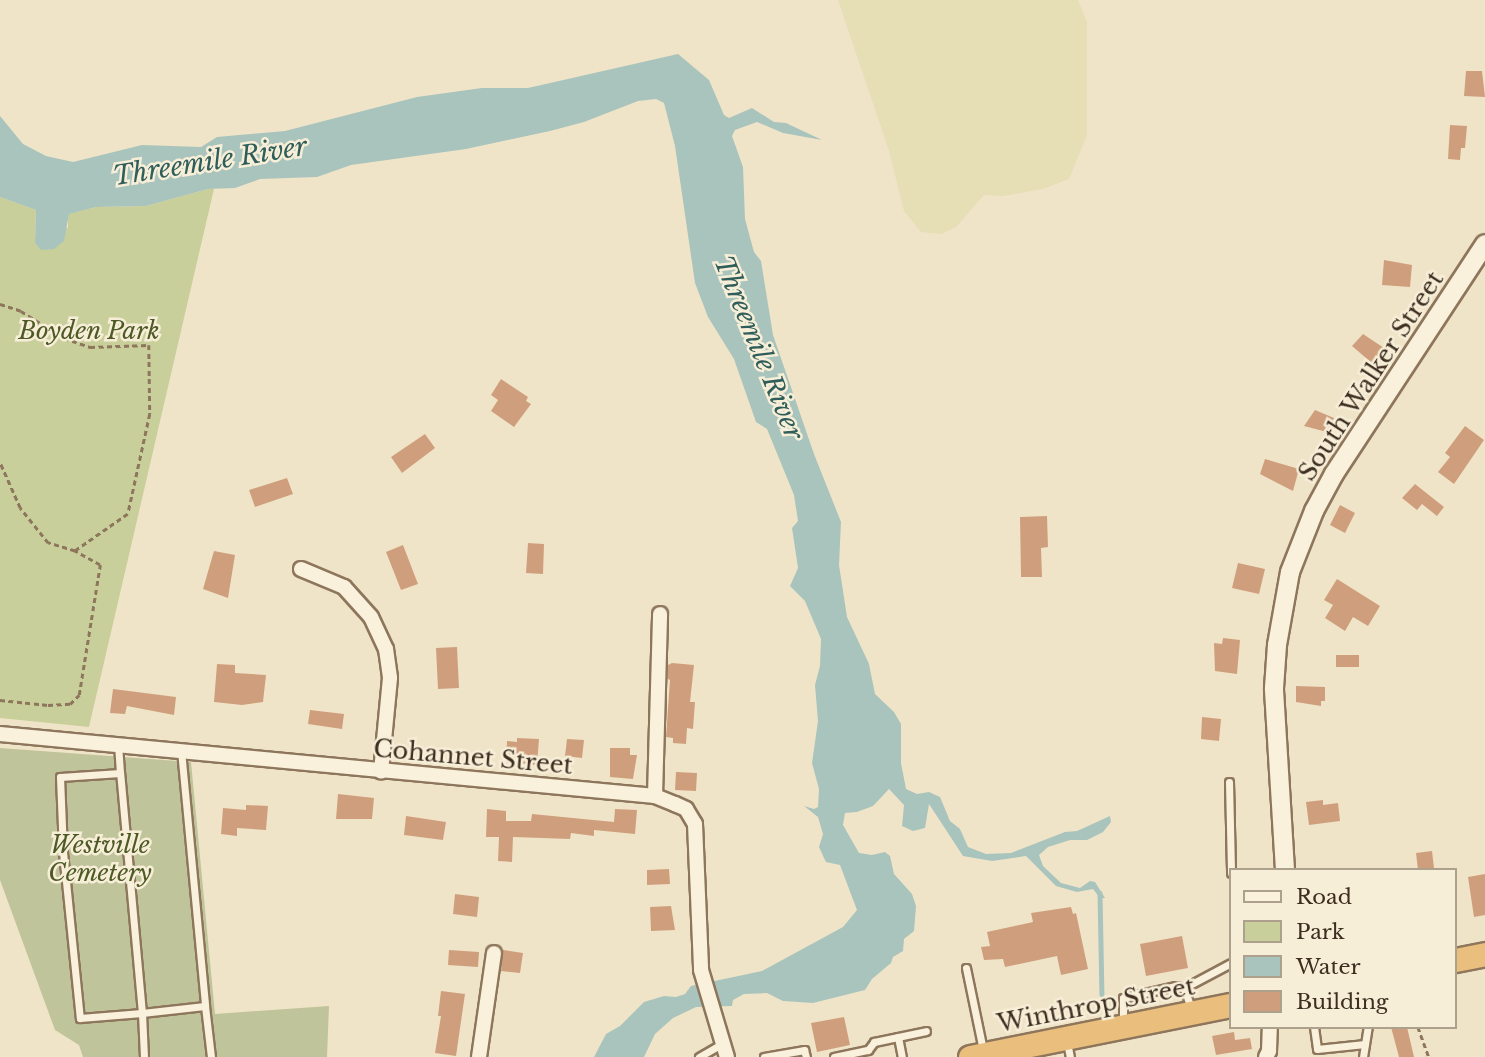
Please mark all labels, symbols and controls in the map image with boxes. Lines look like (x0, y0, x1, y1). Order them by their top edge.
water label: Threemile River (111, 131, 309, 193)
water label: Threemile River (707, 251, 809, 445)
street label: South Walker Street (1292, 265, 1450, 487)
park label: Boyden Park (18, 317, 160, 345)
street label: Cohannet Street (372, 734, 574, 780)
park label: Westville Cemetery (48, 831, 152, 887)
legend (1230, 868, 1457, 1029)
text: Road (1296, 884, 1352, 910)
text: Park (1296, 919, 1345, 945)
text: Water (1296, 954, 1360, 980)
street label: Winthrop Street (995, 972, 1197, 1038)
text: Building (1296, 989, 1388, 1015)

